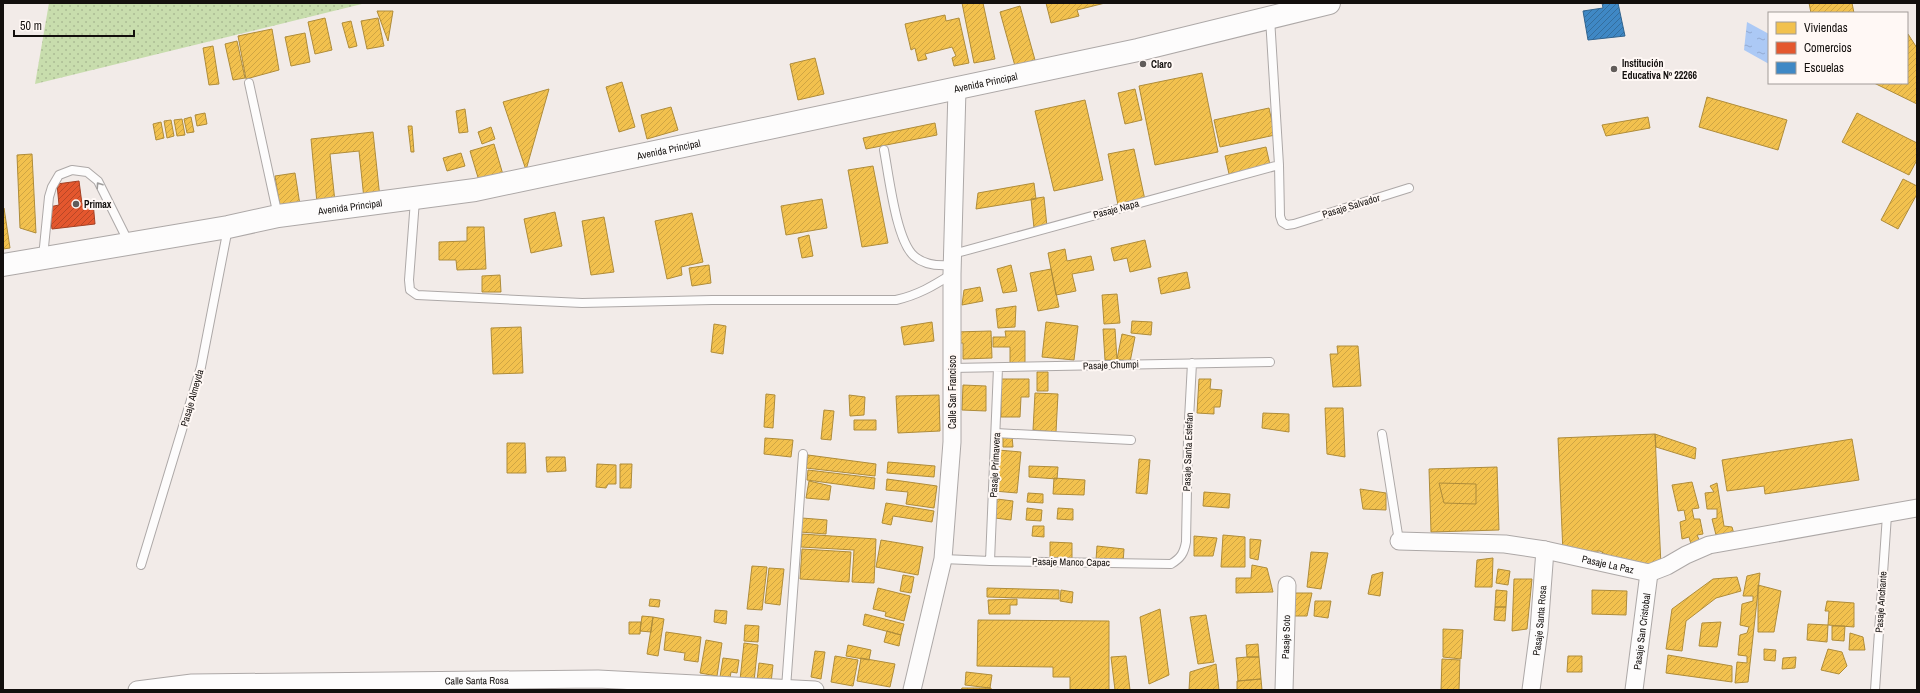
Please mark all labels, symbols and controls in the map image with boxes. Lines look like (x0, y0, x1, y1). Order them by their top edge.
scale bar (14, 12, 134, 38)
legend (1768, 12, 1908, 84)
text: 50 m (20, 18, 42, 34)
text: Viviendas (1804, 20, 1848, 36)
text: Comercios (1804, 40, 1852, 56)
place label: Institución Educativa Nº 22266 (1622, 57, 1697, 82)
place label: Claro (1151, 58, 1172, 71)
marker: Claro (1138, 59, 1148, 69)
text: Escuelas (1804, 60, 1844, 76)
marker: Institución Educativa Nº 22266 (1609, 64, 1619, 74)
street label: Avenida Principal (952, 69, 1019, 95)
street label: Avenida Principal (635, 136, 702, 162)
one-way arrow (97, 182, 104, 189)
street label: Pasaje Salvador (1321, 191, 1382, 221)
street label: Avenida Principal (316, 196, 383, 217)
street label: Pasaje Napa (1092, 197, 1141, 221)
place label: Primax (84, 198, 112, 211)
marker: Primax (71, 199, 81, 209)
street label: Calle San Francisco (946, 355, 959, 429)
street label: Pasaje Chumpi (1083, 358, 1139, 372)
street label: Pasaje Almeyda (178, 368, 206, 428)
street label: Pasaje Santa Estefan (1180, 412, 1196, 492)
street label: Pasaje Primavera (987, 432, 1003, 498)
street label: Pasaje La Paz (1581, 552, 1635, 576)
street label: Pasaje Manco Capac (1032, 555, 1110, 569)
street label: Pasaje Anchante (1872, 570, 1890, 633)
street label: Pasaje Santa Rosa (1529, 585, 1549, 656)
street label: Pasaje San Cristobal (1630, 592, 1653, 671)
street label: Pasaje Soto (1278, 614, 1293, 659)
street label: Calle Santa Rosa (445, 673, 509, 687)

